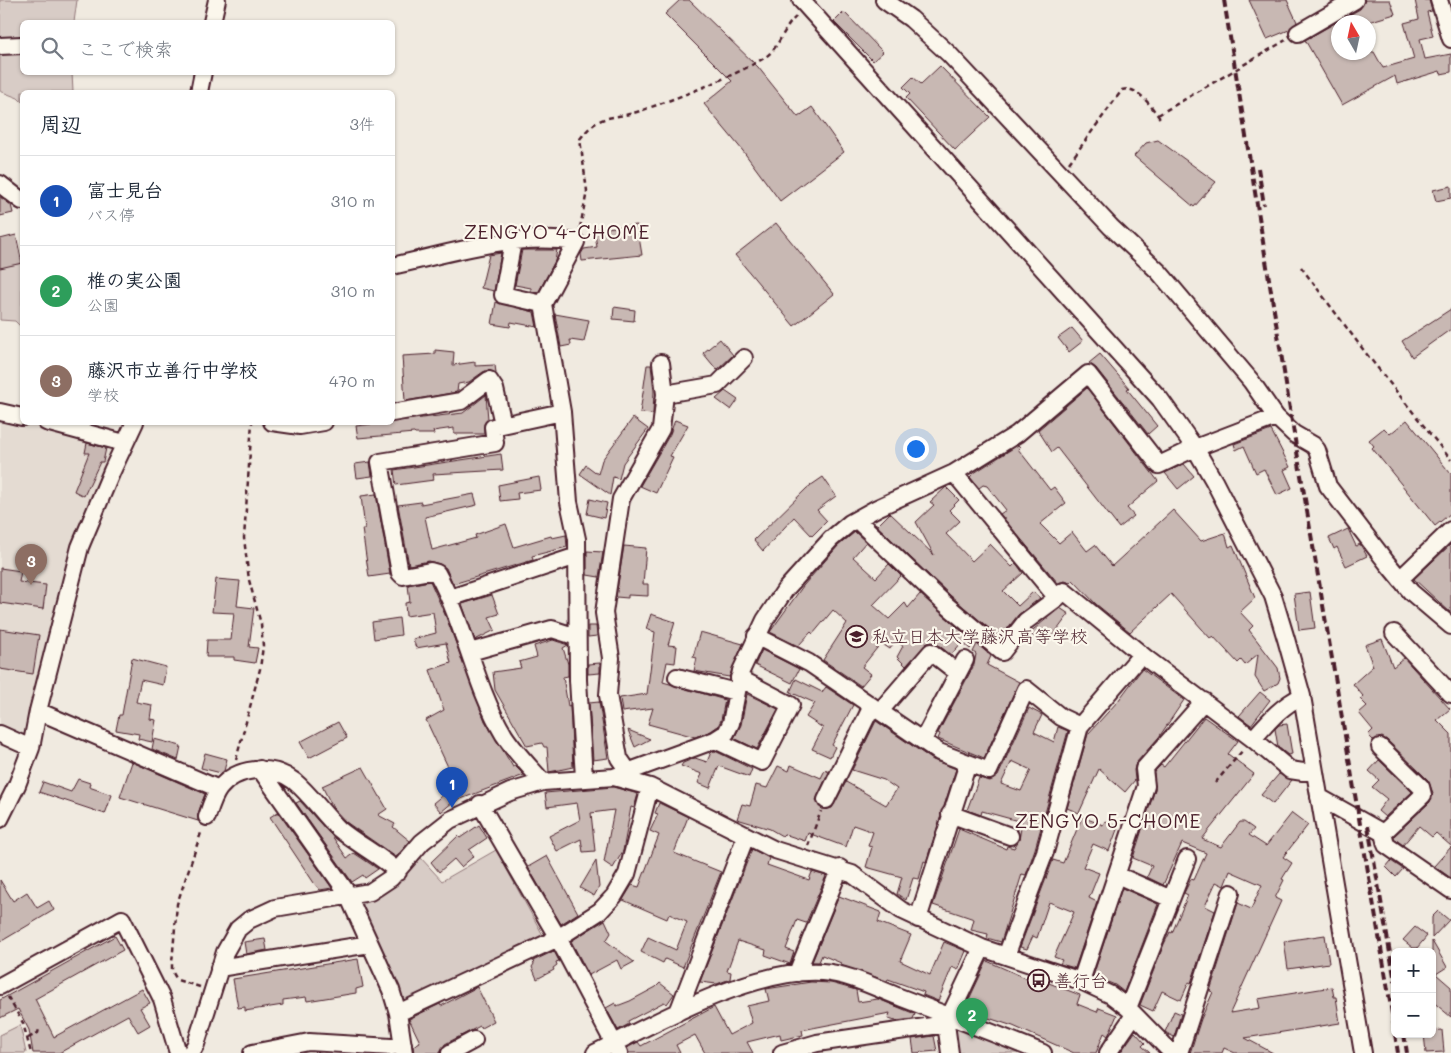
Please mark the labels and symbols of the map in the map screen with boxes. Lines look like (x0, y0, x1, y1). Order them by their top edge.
north arrow (1331, 15, 1376, 60)
district label: ZENGYO 4-CHOME (464, 219, 650, 244)
your location (903, 436, 929, 462)
pin: 3 (15, 544, 47, 585)
school or university icon: 私立日本大学藤沢高等学校 (844, 624, 868, 648)
place label: 私立日本大学藤沢高等学校 (872, 624, 1088, 648)
pin: 1 (436, 767, 468, 808)
district label: ZENGYO 5-CHOME (1015, 808, 1201, 833)
bus stop icon: 善行台 (1026, 968, 1050, 992)
place label: 善行台 (1054, 968, 1108, 992)
pin: 2 (956, 998, 988, 1039)

